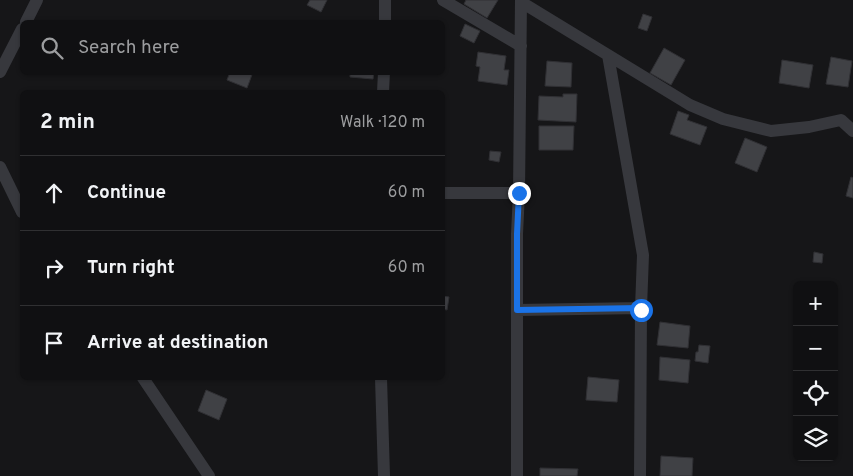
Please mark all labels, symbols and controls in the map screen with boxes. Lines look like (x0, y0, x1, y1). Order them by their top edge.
search box (20, 20, 445, 75)
icon: search (38, 34, 66, 62)
text: Search here (78, 36, 180, 60)
text: 2 min (40, 109, 95, 136)
text: Walk · 120 m (340, 113, 425, 133)
icon: ahead (40, 179, 68, 207)
text: Continue (87, 181, 166, 205)
route end (508, 182, 531, 205)
text: 60 m (388, 183, 425, 203)
icon: right (40, 254, 68, 282)
text: Turn right (87, 256, 175, 280)
text: 60 m (388, 258, 425, 278)
map controls (793, 281, 838, 461)
button: + (793, 281, 838, 326)
route start (630, 299, 653, 322)
button: − (793, 326, 838, 371)
icon: arrive (40, 329, 68, 357)
text: Arrive at destination (87, 331, 268, 355)
button: locate (793, 371, 838, 416)
button: layers (793, 416, 838, 461)

